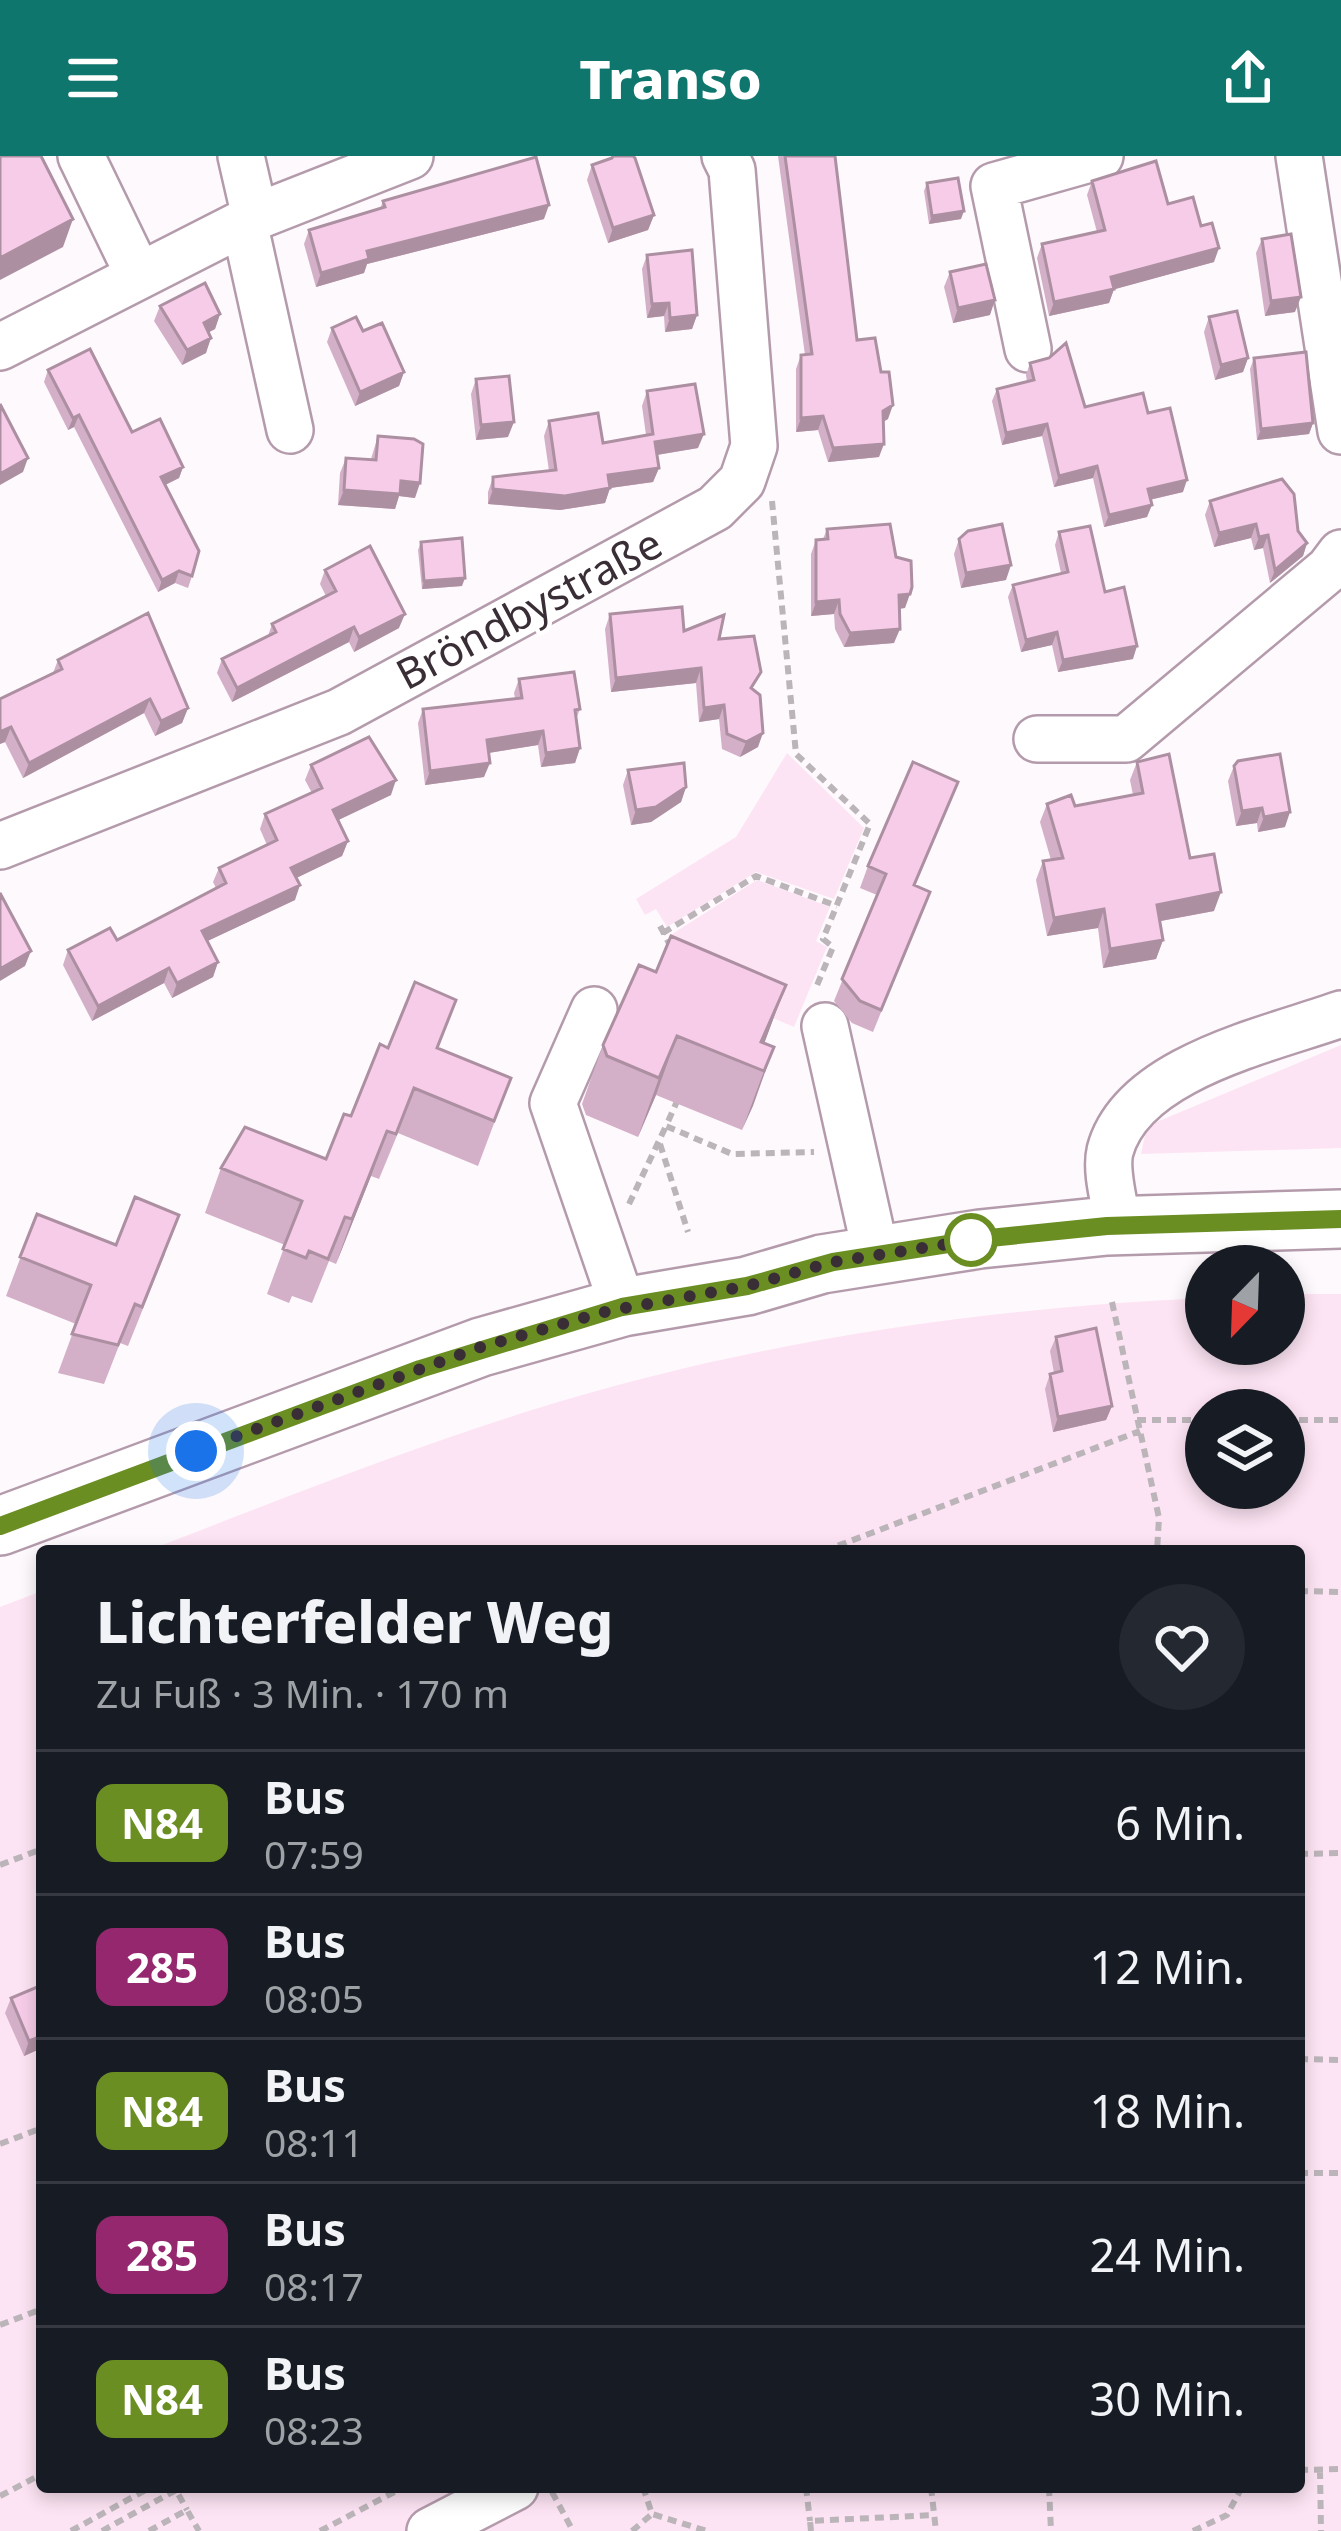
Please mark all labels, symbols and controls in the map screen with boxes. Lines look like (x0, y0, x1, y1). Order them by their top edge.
text: Transo (579, 41, 762, 115)
icon: menu (60, 45, 126, 111)
icon: share (1215, 45, 1281, 111)
street label: Bröndbystraße (386, 514, 671, 702)
unlabelled marker (946, 1215, 996, 1265)
north arrow (1185, 1245, 1305, 1365)
map controls (1185, 1245, 1305, 1509)
button: layers (1185, 1389, 1305, 1509)
your location (166, 1421, 226, 1481)
text: Lichterfelder Weg (96, 1582, 613, 1660)
button: heart (1119, 1584, 1245, 1710)
text: Zu Fuß · 3 Min. · 170 m (96, 1666, 509, 1719)
text: Bus (264, 1766, 346, 1827)
text: 6 Min. (1115, 1792, 1245, 1853)
text: N84 (121, 1794, 203, 1851)
text: 07:59 (264, 1827, 364, 1880)
text: Bus (264, 1910, 346, 1971)
text: 12 Min. (1090, 1936, 1245, 1997)
text: 285 (126, 1938, 198, 1995)
text: 08:05 (264, 1971, 364, 2024)
text: Bus (264, 2054, 346, 2115)
text: 18 Min. (1090, 2080, 1245, 2141)
text: N84 (121, 2082, 203, 2139)
text: 08:11 (264, 2115, 364, 2168)
text: Bus (264, 2198, 346, 2259)
text: 24 Min. (1090, 2224, 1245, 2285)
text: 285 (126, 2226, 198, 2283)
text: 08:17 (264, 2259, 364, 2312)
text: Bus (264, 2342, 346, 2403)
text: 30 Min. (1090, 2368, 1245, 2429)
text: N84 (121, 2370, 203, 2427)
text: 08:23 (264, 2403, 364, 2456)

